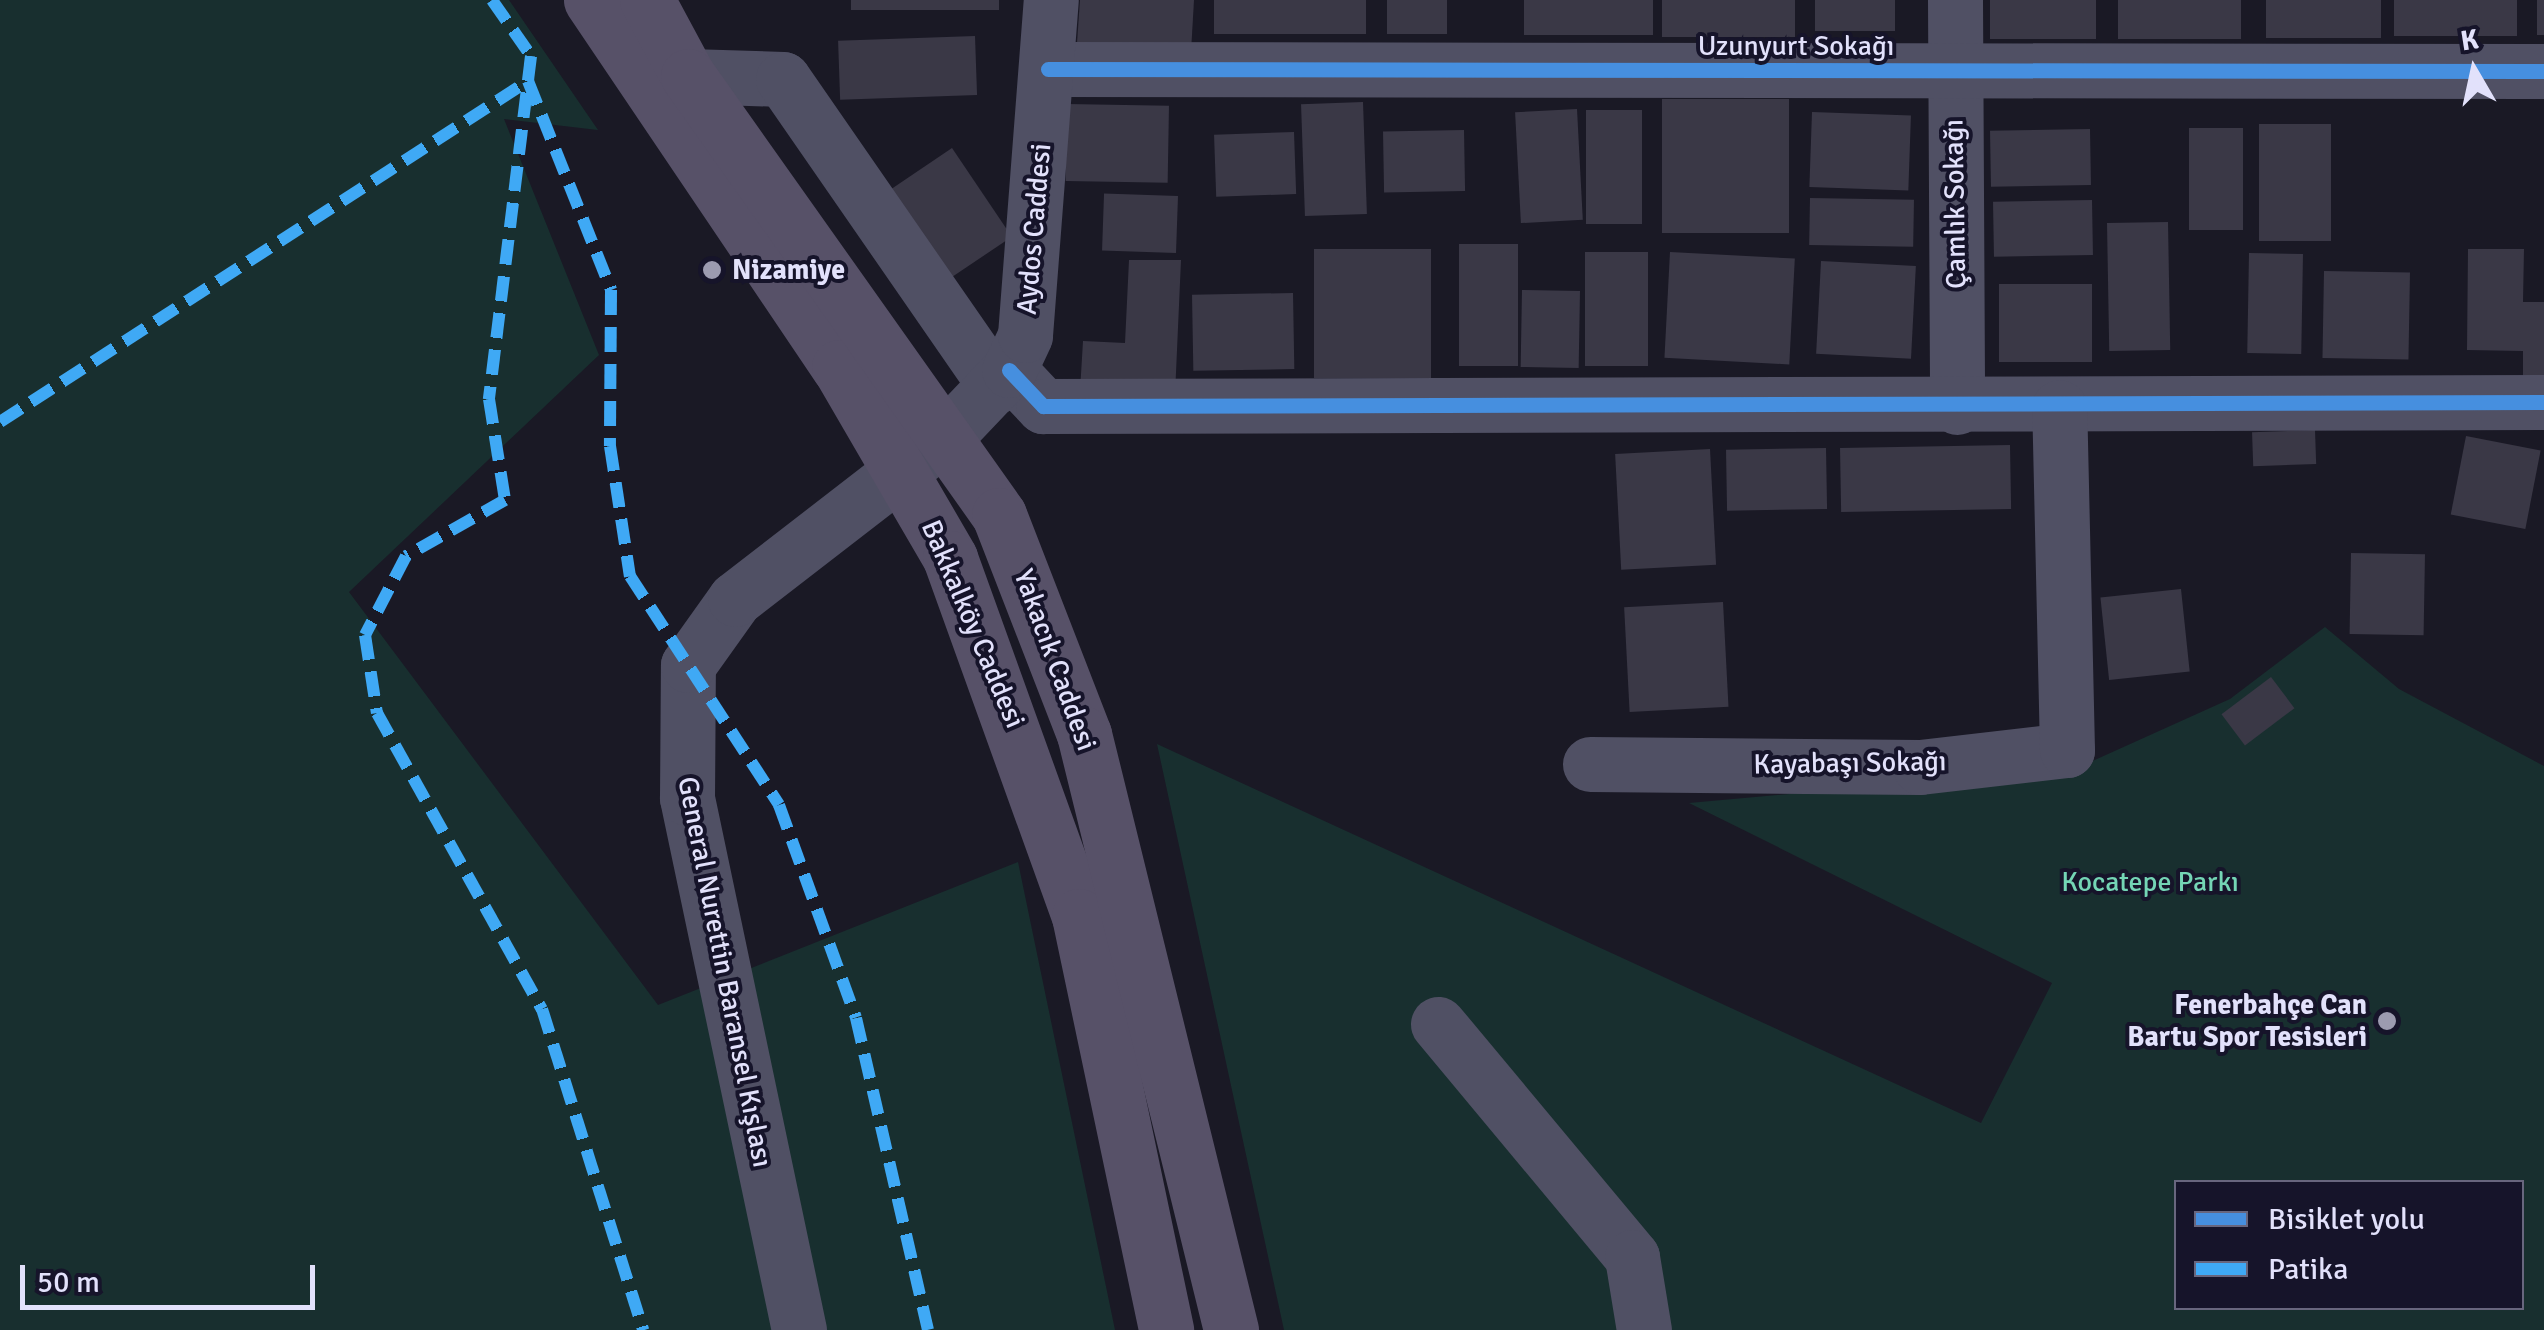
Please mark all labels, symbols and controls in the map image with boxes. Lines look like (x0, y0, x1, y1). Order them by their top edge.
north arrow (2424, 20, 2524, 120)
text: K (2458, 22, 2481, 59)
street label: Uzunyurt Sokağı (1698, 29, 1894, 63)
street label: Çamlık Sokağı (1937, 119, 1973, 289)
street label: Aydos Caddesi (1010, 142, 1058, 316)
place label: Nizamiye (732, 253, 845, 287)
marker: Nizamiye (701, 259, 723, 281)
street label: Bakkalköy Caddesi (914, 515, 1032, 733)
street label: Yakacık Caddesi (1007, 565, 1103, 755)
street label: Kayabaşı Sokağı (1753, 745, 1947, 781)
street label: General Nurettin Baransel Kışlası (671, 774, 779, 1170)
park label: Kocatepe Parkı (2061, 865, 2239, 899)
place label: Fenerbahçe Can Bartu Spor Tesisleri (2127, 988, 2367, 1054)
marker: Fenerbahçe Can Bartu Spor Tesisleri (2376, 1010, 2398, 1032)
legend (2174, 1180, 2524, 1310)
text: Bisiklet yolu (2268, 1201, 2425, 1238)
scale bar (25, 1245, 320, 1307)
text: Patika (2268, 1251, 2348, 1288)
text: 50 m (37, 1264, 100, 1301)

